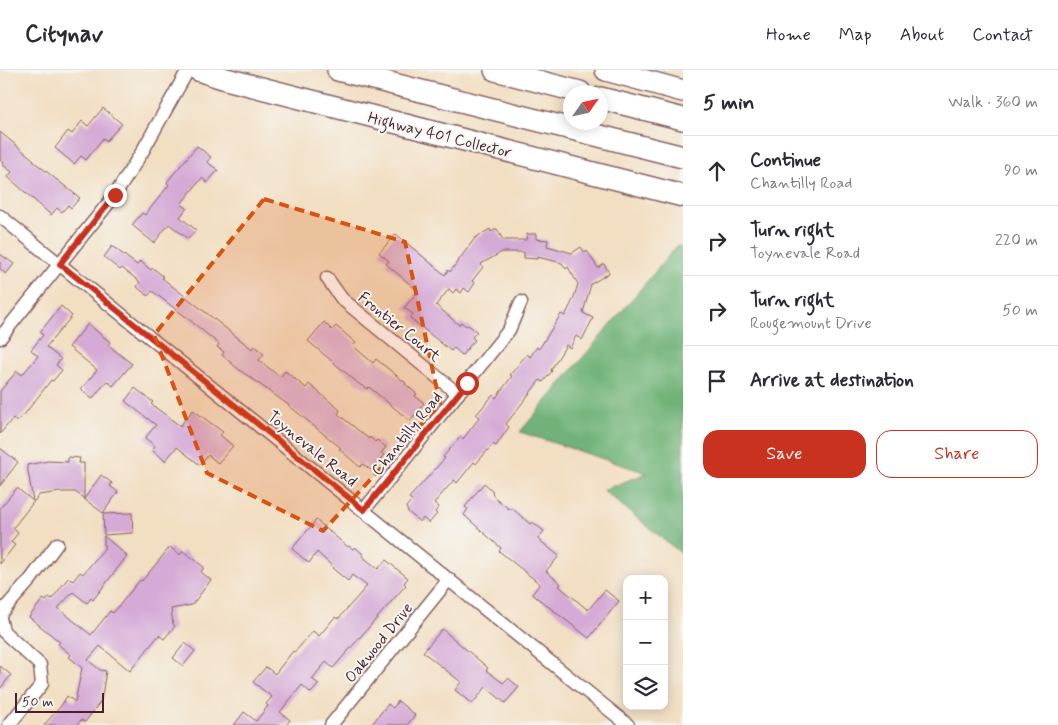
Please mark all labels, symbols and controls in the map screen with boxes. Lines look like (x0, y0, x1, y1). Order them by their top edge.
text: Citynav (25, 19, 103, 50)
text: Home (766, 23, 811, 47)
text: Map (839, 23, 872, 47)
text: About (900, 23, 944, 47)
text: Contact (972, 23, 1033, 47)
north arrow (563, 85, 608, 130)
text: 5 min (703, 89, 755, 117)
text: Walk · 360 m (948, 92, 1038, 113)
street label: Highway 401 Collector (365, 107, 514, 165)
text: Continue (750, 148, 821, 173)
icon: ahead (703, 157, 731, 185)
text: 90 m (1004, 160, 1038, 181)
text: Chantilly Road (750, 173, 852, 194)
route end (104, 184, 127, 207)
text: Turn right (750, 218, 834, 243)
icon: right (703, 227, 731, 255)
text: 220 m (995, 230, 1038, 251)
text: Toynevale Road (750, 243, 860, 264)
street label: Frontier Court (353, 287, 445, 367)
text: Turn right (750, 288, 834, 313)
icon: right (703, 297, 731, 325)
text: 50 m (1002, 300, 1038, 321)
text: Rougemount Drive (750, 313, 872, 334)
icon: arrive (703, 367, 731, 395)
text: Arrive at destination (750, 368, 914, 393)
route start (456, 372, 479, 395)
street label: Chantilly Road (367, 388, 448, 480)
street label: Toynevale Road (263, 406, 361, 492)
button: Save (703, 430, 866, 478)
button: Share (876, 430, 1038, 478)
map controls (623, 575, 668, 710)
button: + (623, 575, 668, 620)
street label: Oakwood Drive (340, 598, 418, 687)
button: − (623, 620, 668, 665)
button: layers (623, 665, 668, 710)
scale bar (15, 690, 104, 713)
text: 50 m (22, 693, 53, 711)

